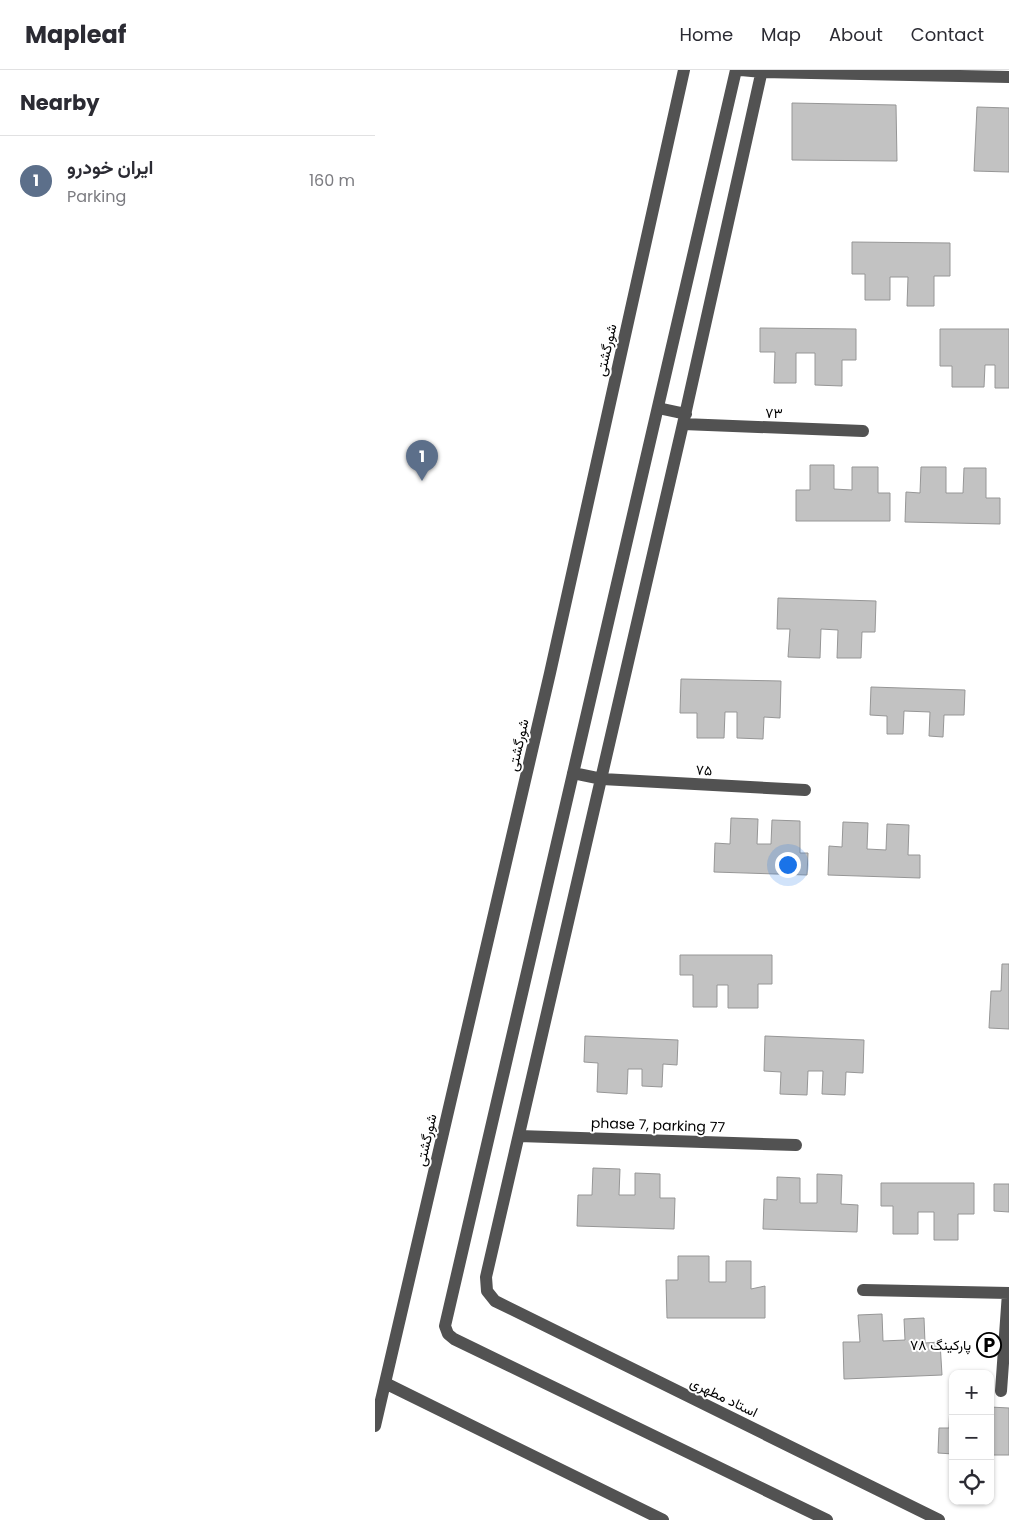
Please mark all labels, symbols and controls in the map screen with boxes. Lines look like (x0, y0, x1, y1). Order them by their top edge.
text: Mapleaf (25, 18, 126, 51)
text: Home (679, 22, 733, 47)
text: Map (761, 22, 801, 47)
text: About (829, 22, 883, 47)
text: Contact (911, 22, 984, 47)
text: Nearby (20, 88, 100, 117)
text: ایران خودرو (67, 154, 153, 181)
text: 1 (33, 169, 39, 192)
text: 160 m (309, 169, 355, 192)
text: Parking (67, 185, 126, 208)
street label: شورگشتی (590, 322, 622, 378)
street label: ۷۳ (765, 403, 783, 423)
pin: 1 (406, 440, 438, 481)
street label: شورگشتی (502, 717, 534, 773)
street label: ۷۵ (695, 760, 713, 780)
your location (775, 852, 801, 878)
street label: شورگشتی (410, 1112, 442, 1168)
street label: phase 7, parking 77 (591, 1113, 726, 1137)
parking icon: پارکینگ ۷۸ (976, 1332, 1002, 1358)
place label: پارکینگ ۷۸ (910, 1335, 971, 1355)
map controls (949, 1370, 994, 1505)
button: + (949, 1370, 994, 1415)
street label: استاد مطهری (687, 1372, 761, 1422)
button: − (949, 1415, 994, 1460)
button: locate (949, 1460, 994, 1505)

